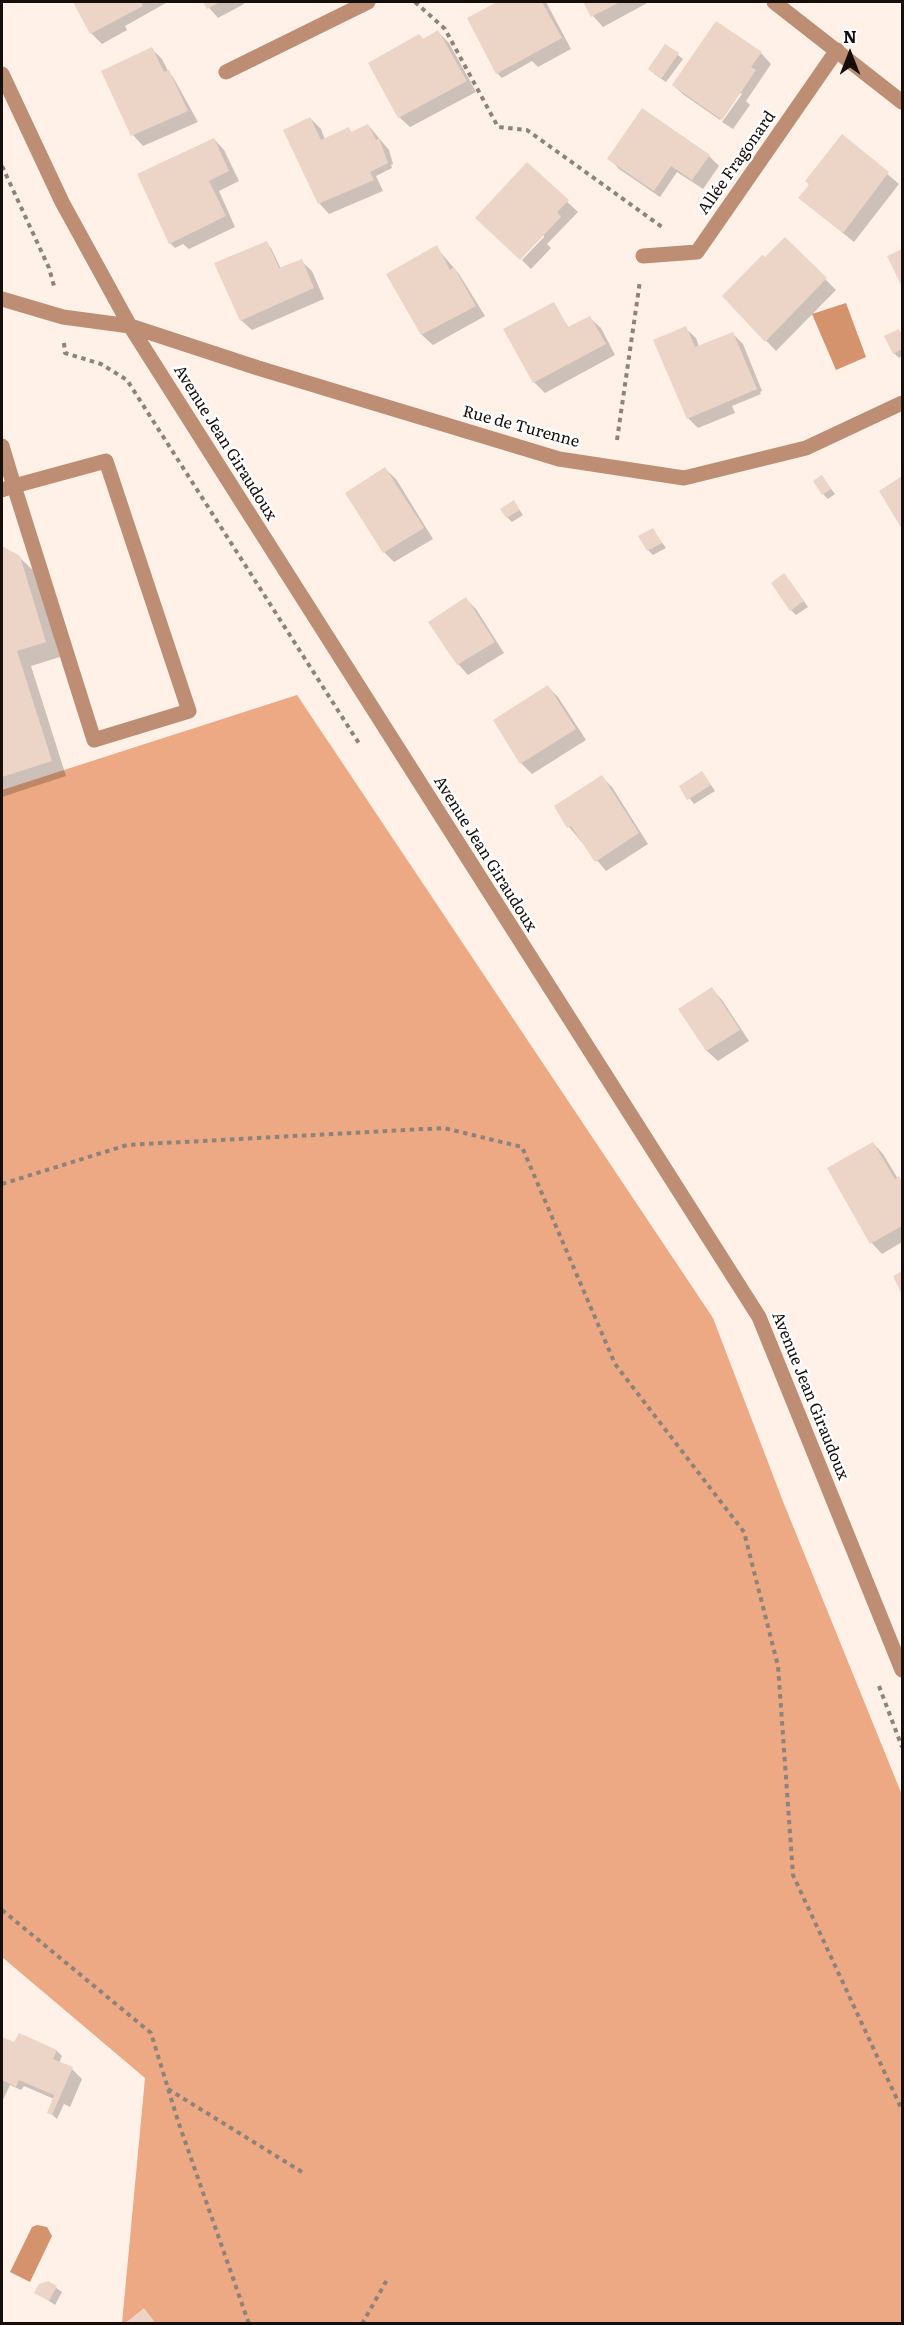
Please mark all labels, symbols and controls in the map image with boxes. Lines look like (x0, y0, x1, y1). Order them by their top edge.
north arrow (820, 24, 880, 84)
text: N (843, 24, 857, 48)
street label: Allée Fragonard (694, 108, 780, 218)
street label: Avenue Jean Giraudoux (169, 362, 281, 524)
street label: Rue de Turenne (461, 402, 581, 452)
street label: Avenue Jean Giraudoux (429, 773, 541, 935)
street label: Avenue Jean Giraudoux (767, 1309, 853, 1483)

